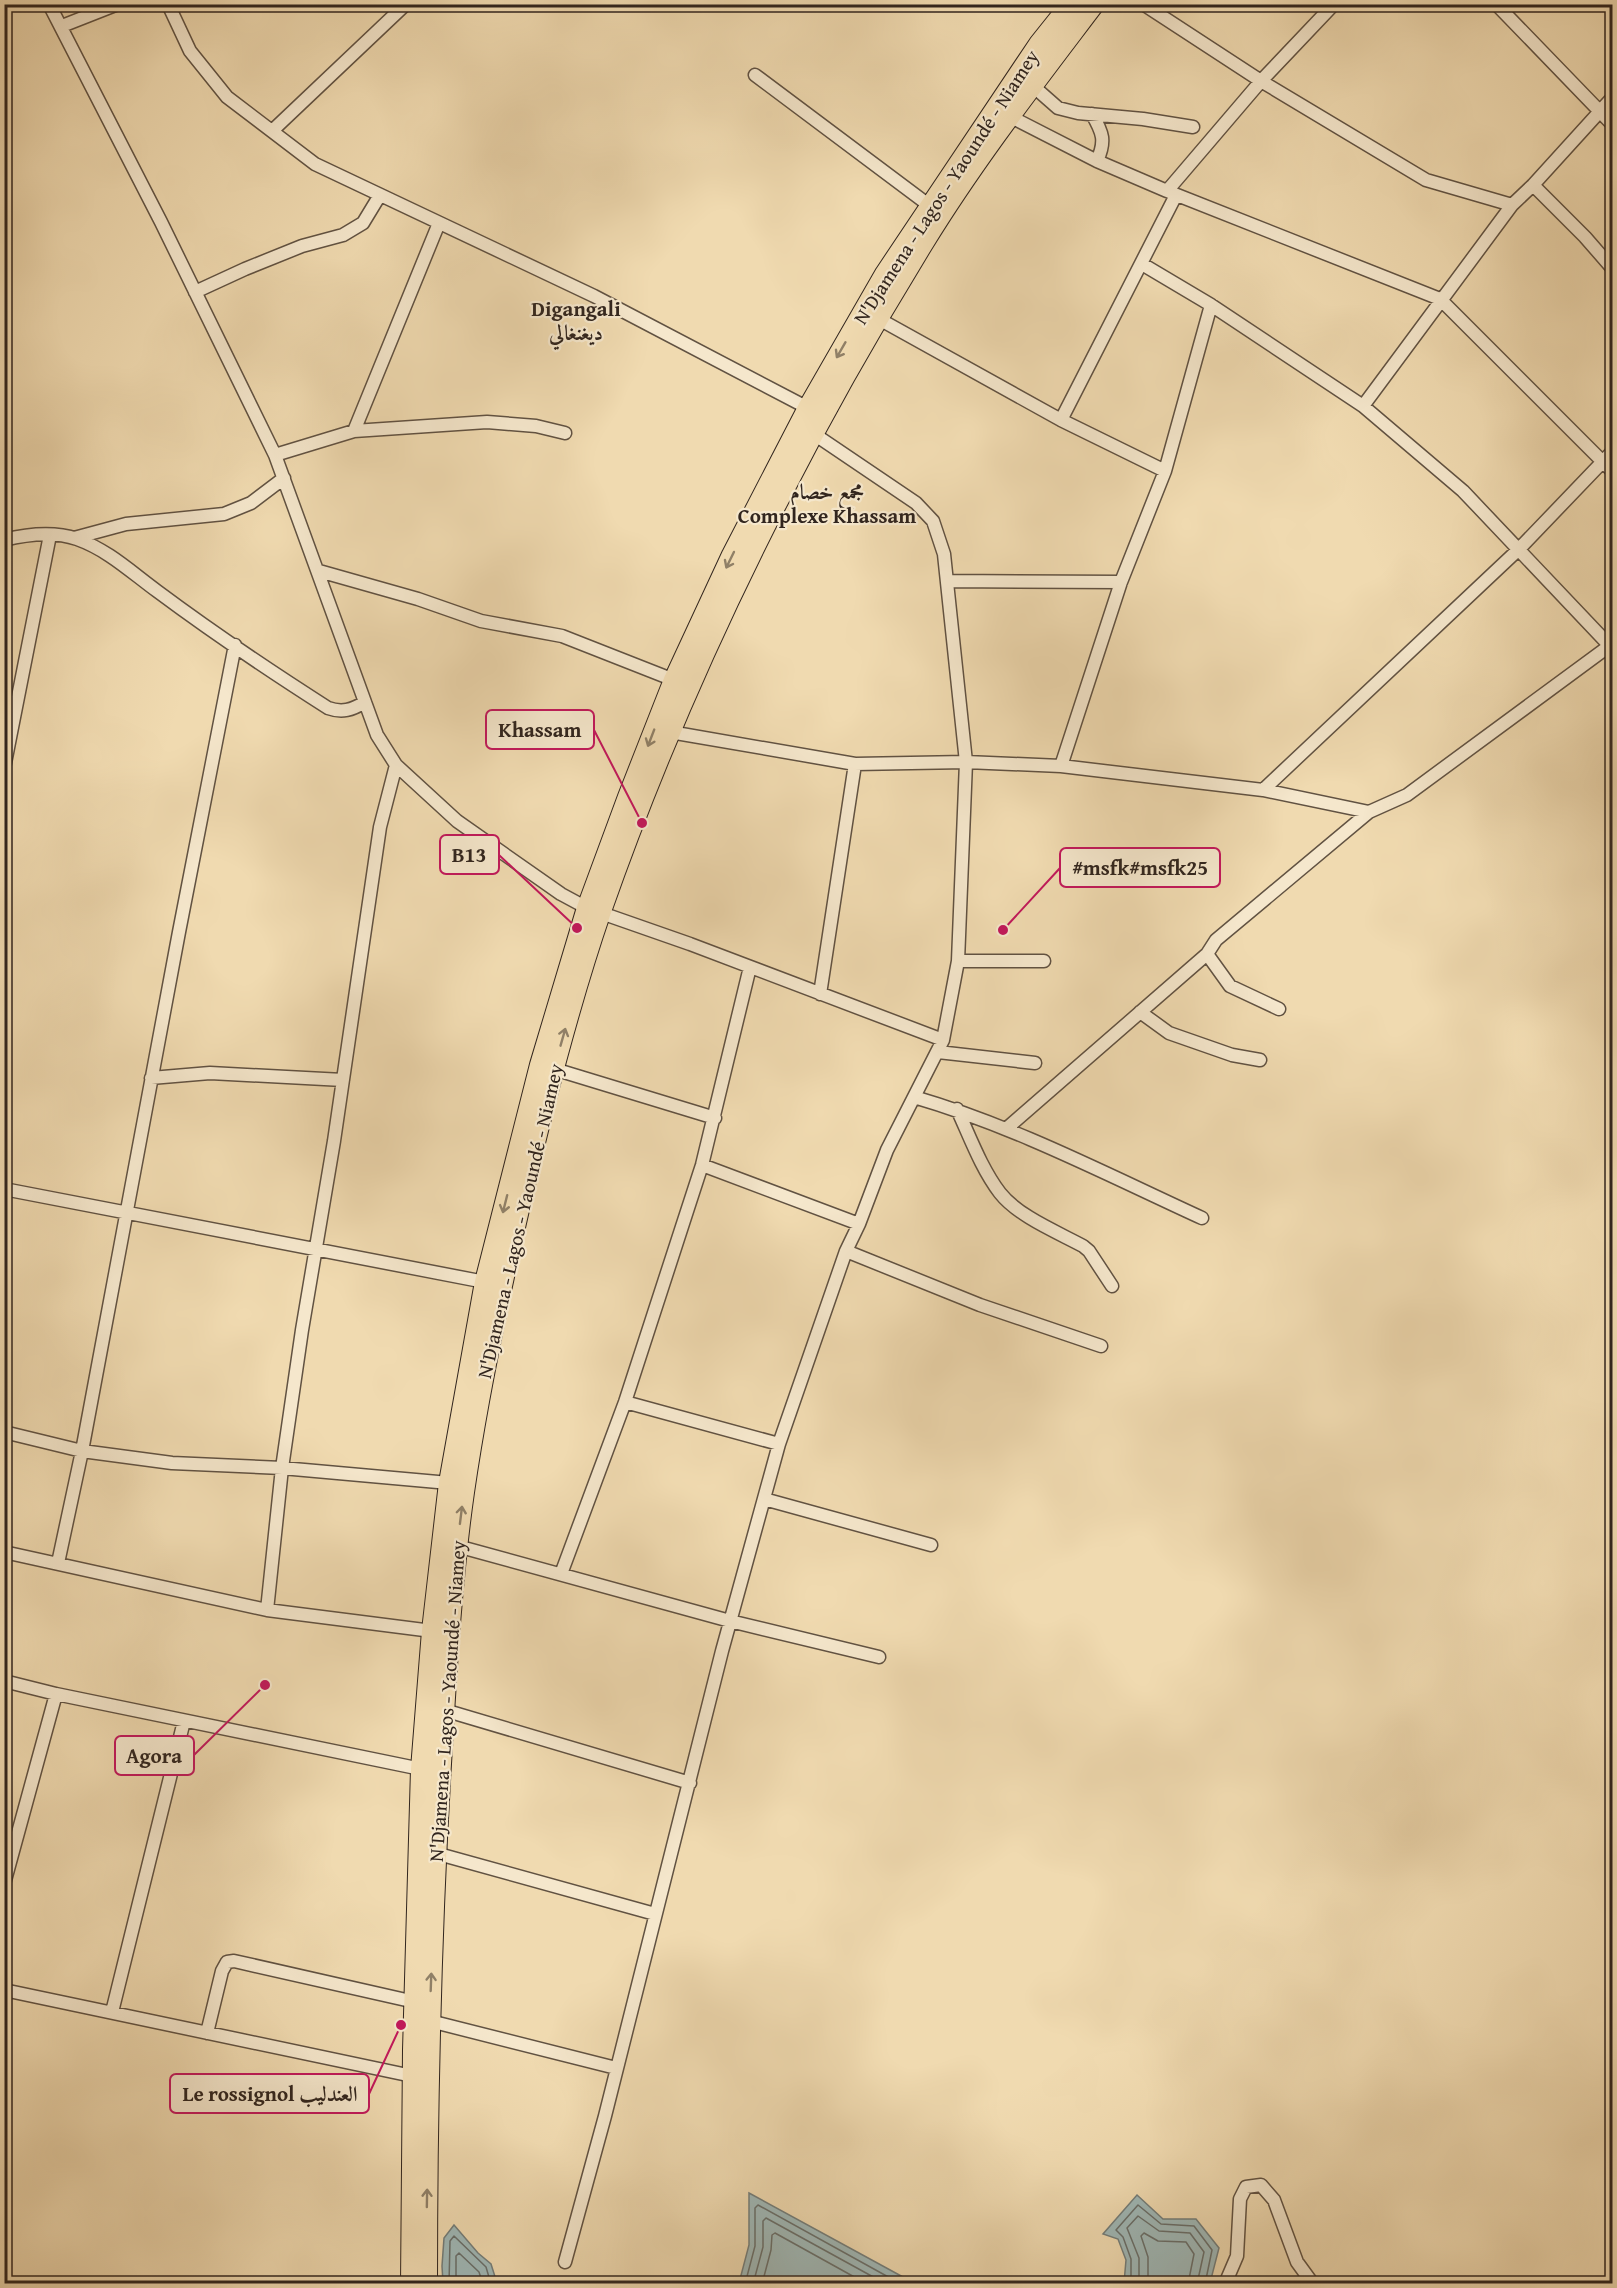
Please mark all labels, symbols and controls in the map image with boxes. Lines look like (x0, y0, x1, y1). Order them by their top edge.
street label: N'Djamena - Lagos - Yaoundé - Niamey (846, 44, 1046, 330)
district label: Digangali ديغنغالي (531, 293, 621, 351)
one-way arrow (835, 341, 847, 358)
district label: مجمع خصام Complexe Khassam (738, 476, 916, 531)
one-way arrow (724, 550, 736, 568)
callout: Khassam (486, 710, 594, 749)
text: Khassam (498, 714, 582, 745)
one-way arrow (645, 728, 656, 747)
callout: B13 (440, 835, 499, 874)
text: B13 (452, 839, 486, 870)
callout: #msfk#msfk25 (1060, 848, 1220, 887)
text: #msfk#msfk25 (1072, 852, 1208, 883)
one-way arrow (558, 1028, 570, 1047)
street label: N'Djamena - Lagos - Yaoundé - Niamey (469, 1061, 570, 1381)
one-way arrow (498, 1194, 510, 1213)
one-way arrow (456, 1506, 467, 1525)
street label: N'Djamena - Lagos - Yaoundé - Niamey (421, 1539, 472, 1863)
callout: Agora (115, 1736, 194, 1775)
text: Agora (126, 1740, 182, 1771)
one-way arrow (425, 1972, 437, 1992)
callout: Le rossignol العندليب (170, 2074, 369, 2113)
text: Le rossignol العندليب (183, 2078, 358, 2109)
one-way arrow (422, 2188, 433, 2208)

